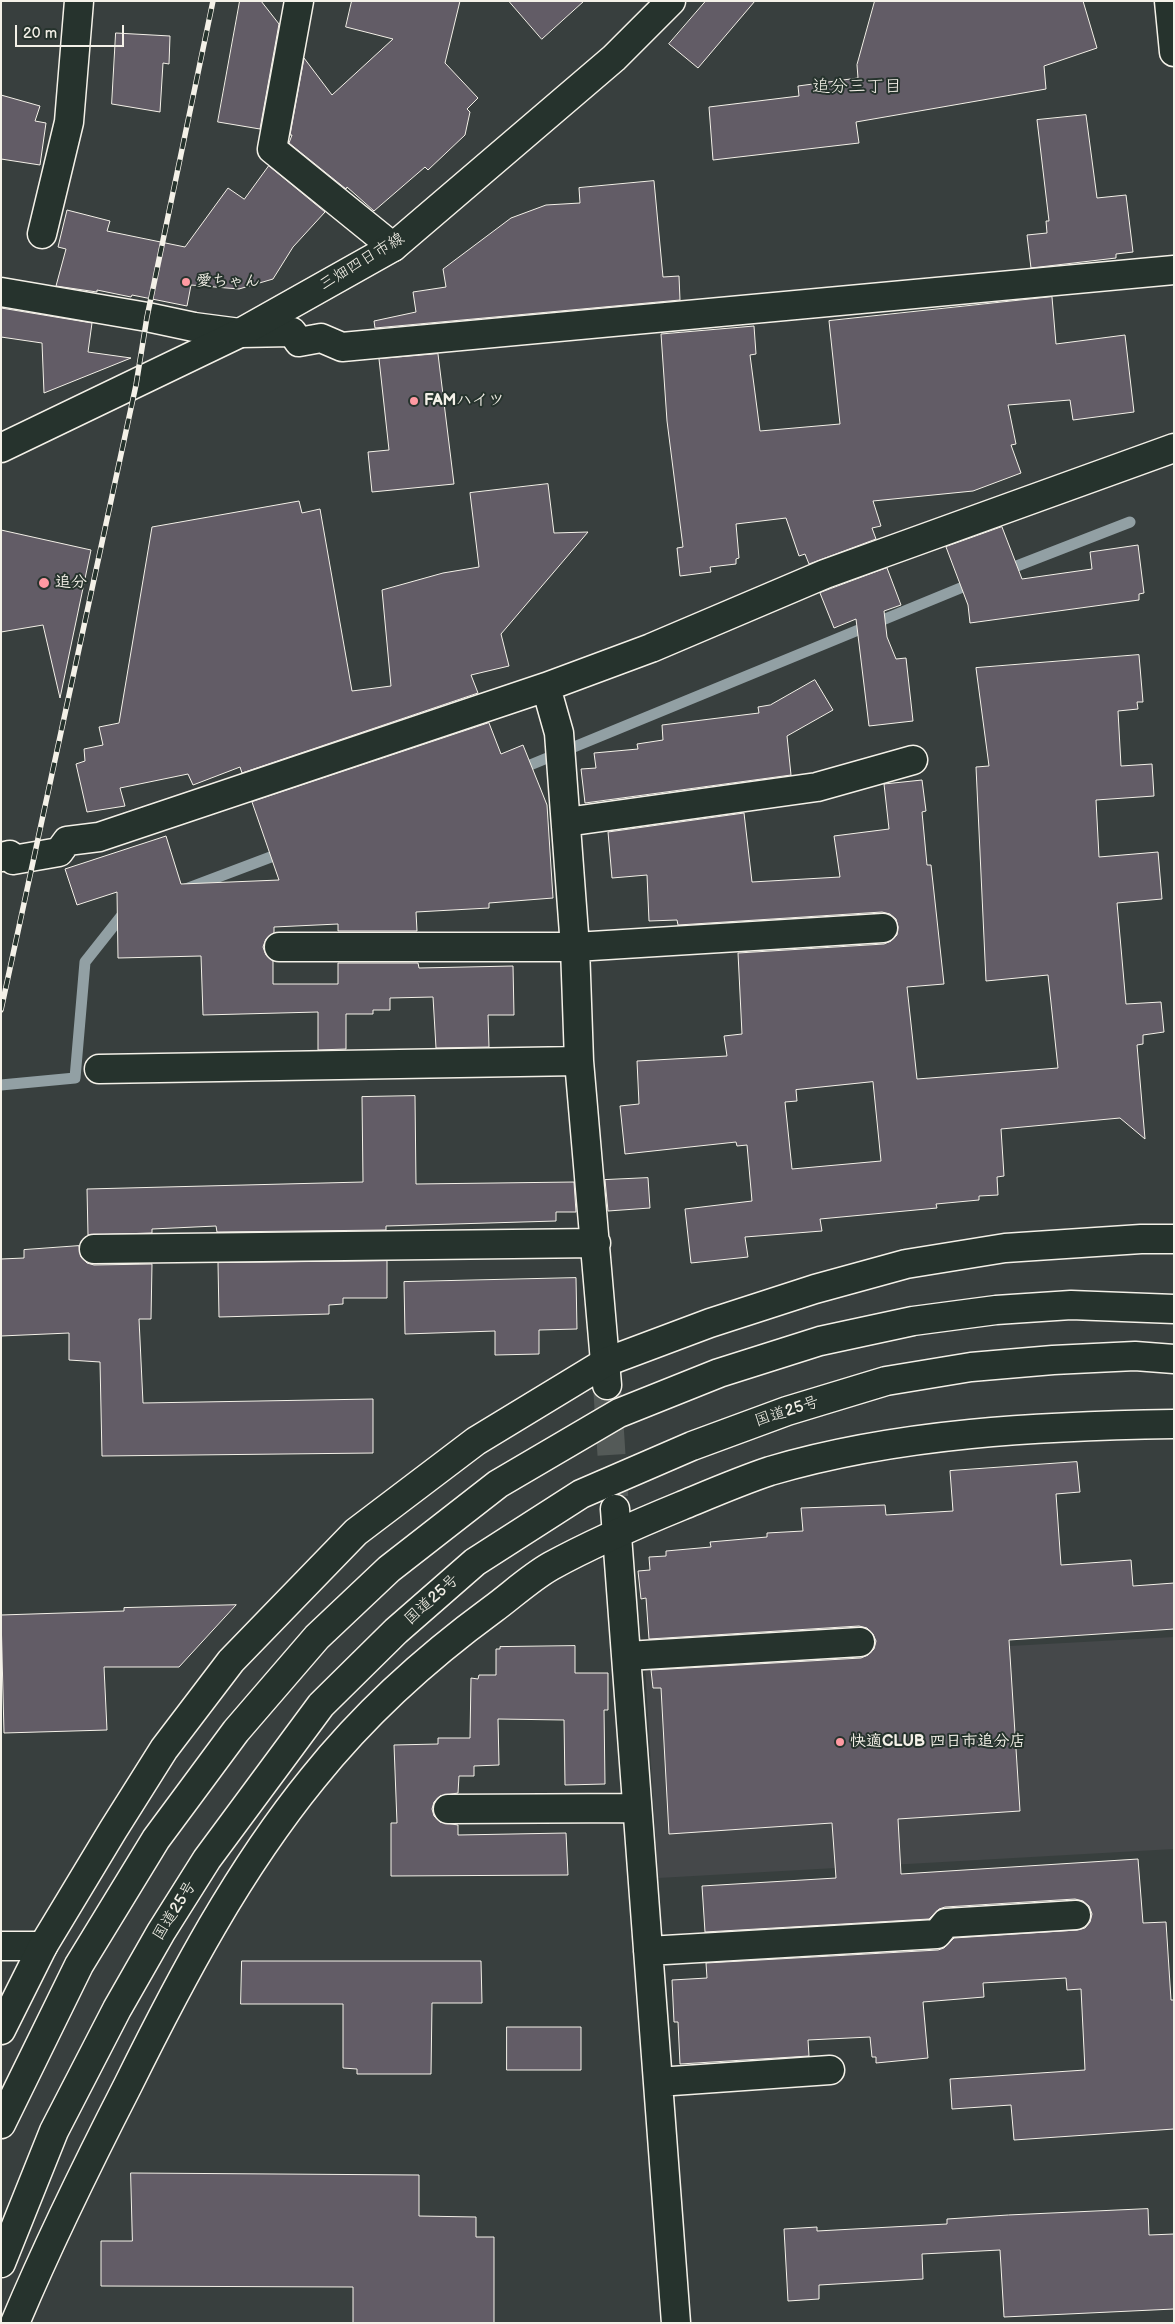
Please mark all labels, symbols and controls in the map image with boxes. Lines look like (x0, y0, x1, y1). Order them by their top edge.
scale bar (18, 15, 126, 47)
text: 20 m (23, 24, 57, 43)
district label: 追分三丁目 (812, 76, 902, 98)
street label: 三畑四日市線 (316, 229, 408, 295)
place label: 愛ちゃん (196, 272, 260, 292)
marker: 愛ちゃん (180, 276, 192, 288)
place label: FAMハイツ (424, 391, 504, 411)
marker: FAMハイツ (408, 395, 420, 407)
place label: 追分 (55, 573, 87, 593)
marker: 追分 (37, 576, 51, 590)
street label: 国道25号 (752, 1393, 822, 1431)
street label: 国道25号 (401, 1571, 463, 1629)
place label: 快適CLUB 四日市追分店 (850, 1732, 1025, 1752)
marker: 快適CLUB 四日市追分店 (834, 1736, 846, 1748)
street label: 国道25号 (149, 1878, 201, 1944)

